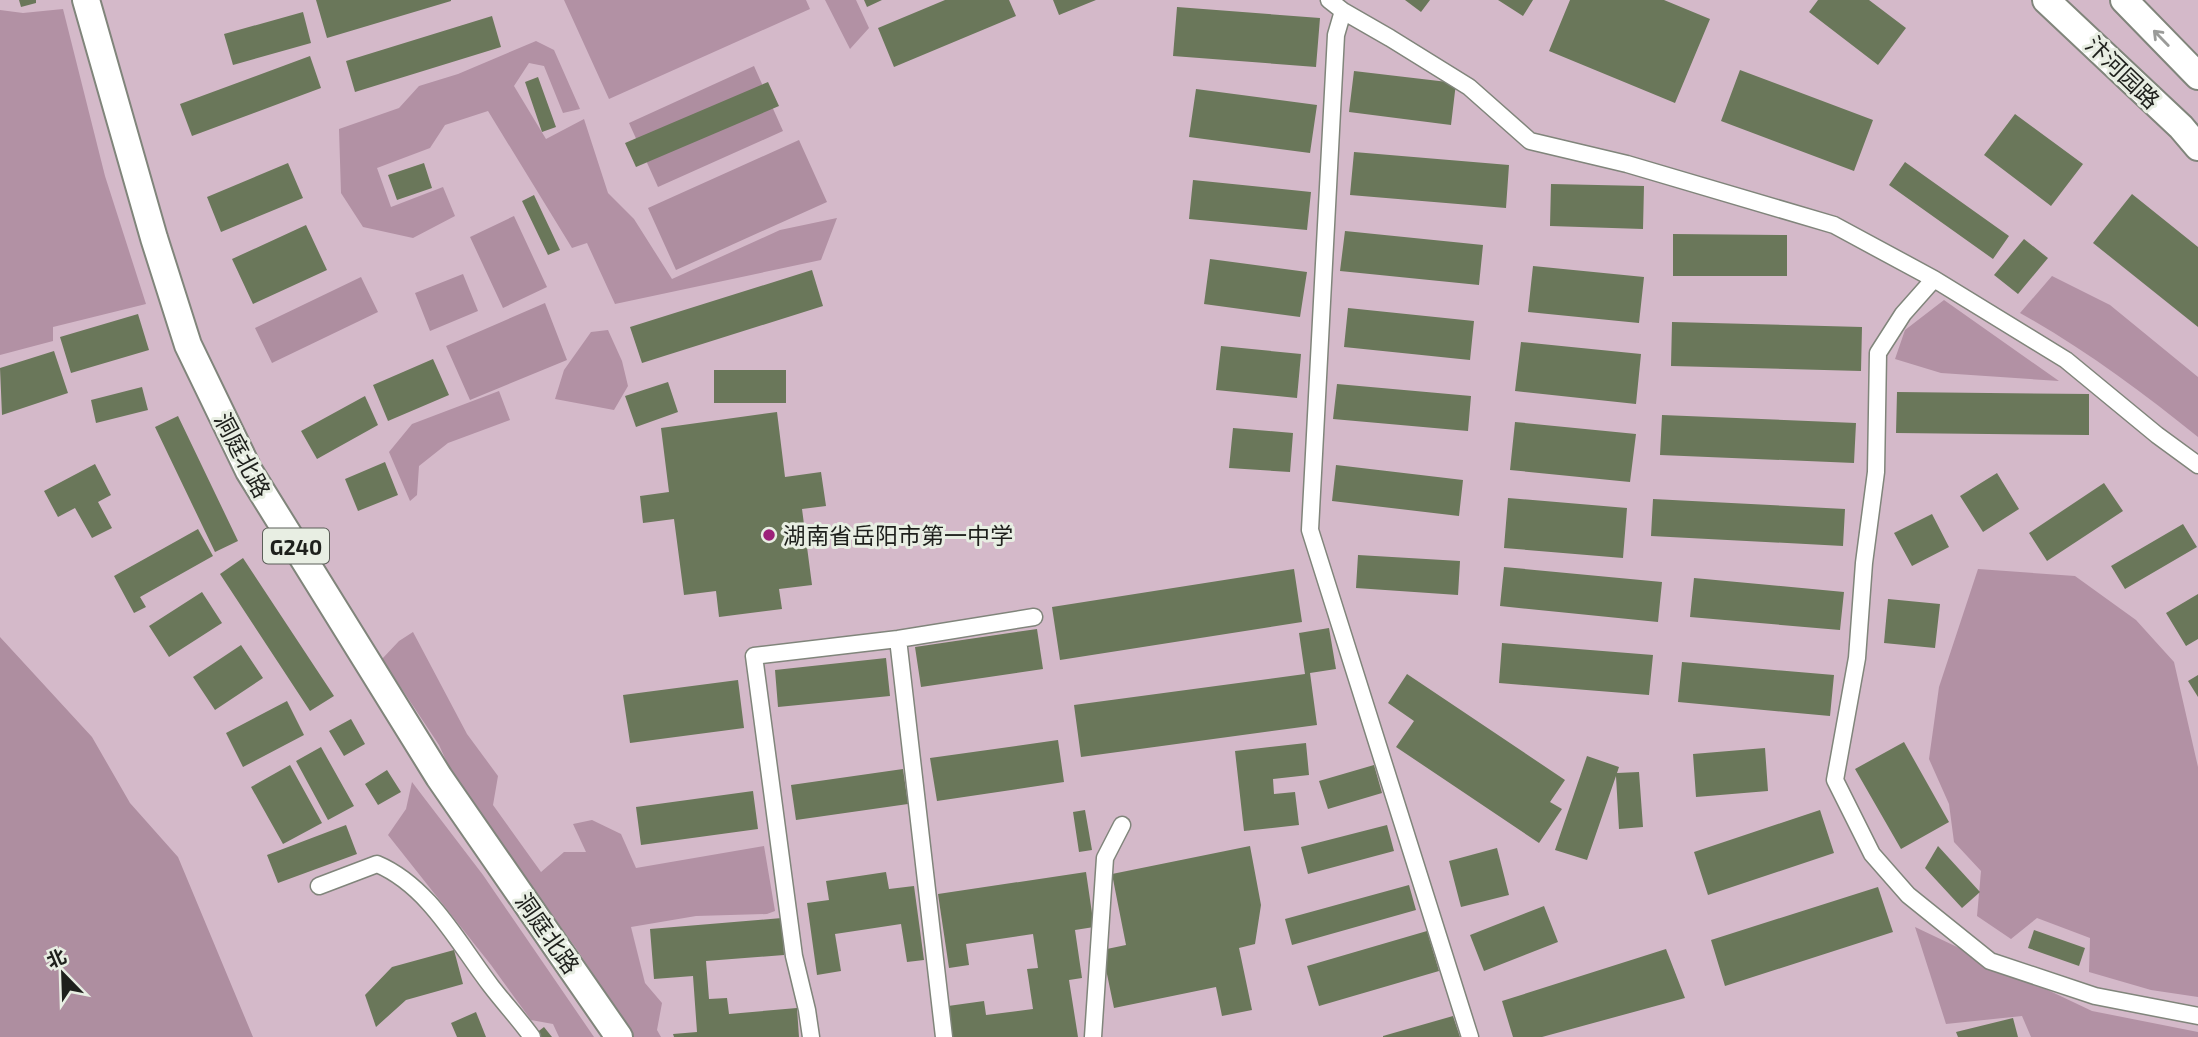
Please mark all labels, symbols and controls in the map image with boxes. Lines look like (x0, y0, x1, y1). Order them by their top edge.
street label: 汴河园路 (2080, 30, 2166, 114)
one-way arrow (2153, 30, 2170, 47)
street label: 洞庭北路 (209, 408, 277, 502)
place label: 湖南省岳阳市第一中学 (783, 521, 1013, 549)
marker: 湖南省岳阳市第一中学 (761, 527, 777, 543)
road number: G240 (263, 528, 329, 564)
street label: 洞庭北路 (510, 887, 586, 979)
north arrow (28, 939, 98, 1009)
text: 北 (43, 944, 69, 972)

